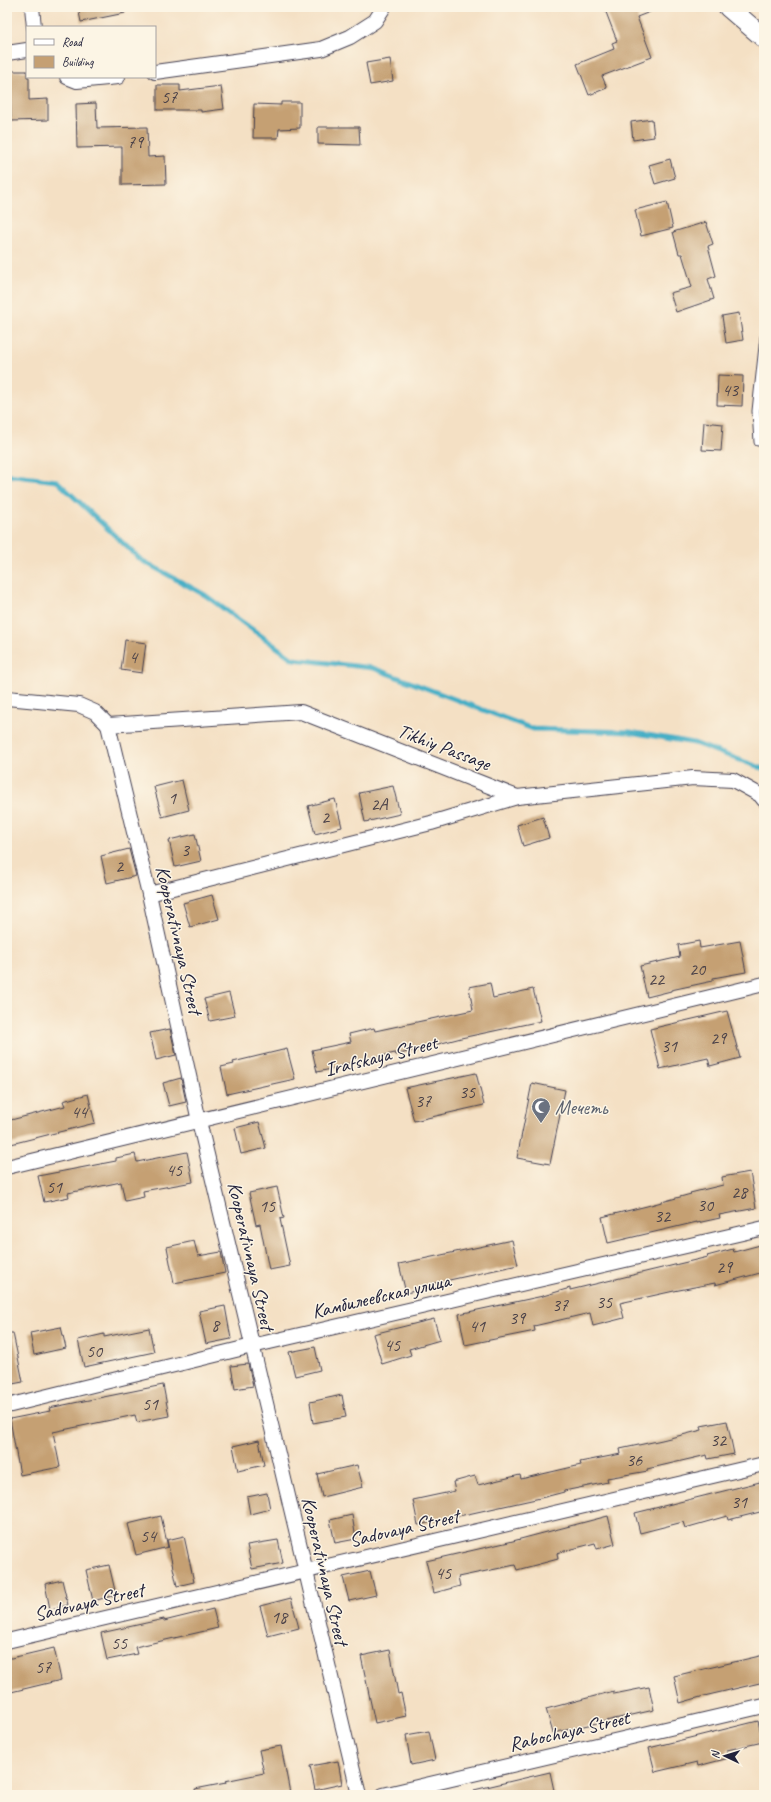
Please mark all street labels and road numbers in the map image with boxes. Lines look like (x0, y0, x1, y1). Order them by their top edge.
street label: Tikhiy Passage (394, 718, 495, 777)
street label: Kooperativnaya Street (150, 864, 209, 1020)
street label: Irafskaya Street (322, 1029, 442, 1082)
street label: Kooperativnaya Street (222, 1180, 281, 1336)
street label: Камбилеевская улица (309, 1268, 454, 1324)
street label: Kooperativnaya Street (296, 1495, 355, 1651)
street label: Sadovaya Street (347, 1502, 465, 1553)
street label: Sadovaya Street (32, 1576, 150, 1627)
street label: Rabochaya Street (506, 1704, 634, 1757)

